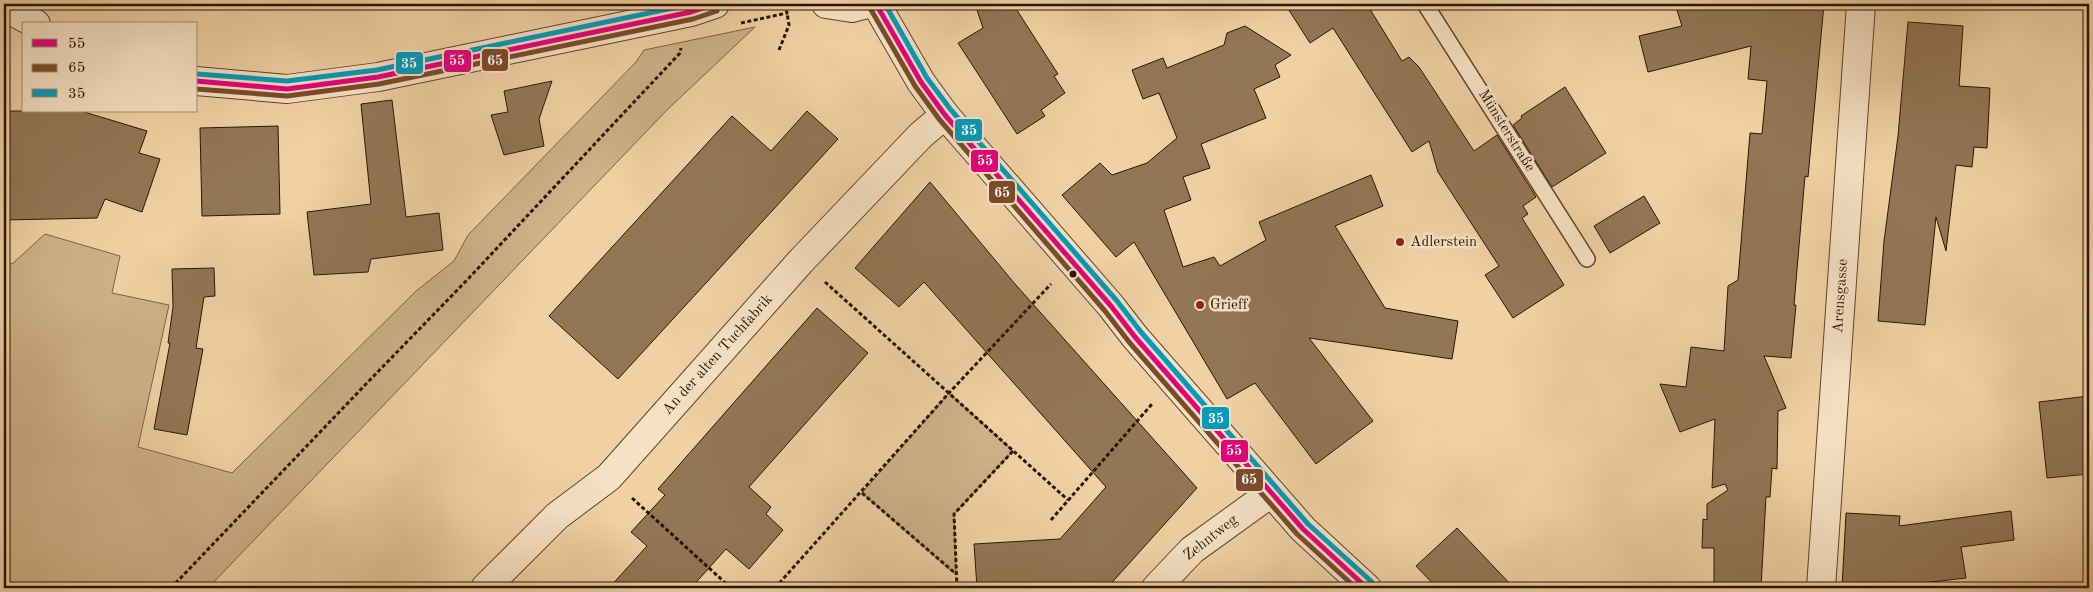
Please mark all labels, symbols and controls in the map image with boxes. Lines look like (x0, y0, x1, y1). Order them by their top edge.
legend (22, 22, 198, 112)
text: 55 (68, 37, 85, 52)
line badge: 65 (481, 48, 509, 72)
line badge: 55 (443, 49, 472, 73)
line badge: 35 (395, 51, 424, 75)
text: 55 (449, 54, 465, 68)
text: 65 (487, 54, 503, 68)
text: 35 (401, 57, 417, 71)
text: 65 (68, 61, 85, 76)
text: 35 (68, 87, 85, 102)
street label: Münsterstraße (1475, 87, 1537, 175)
line badge: 35 (954, 118, 983, 142)
text: 35 (961, 124, 977, 138)
line badge: 55 (970, 149, 999, 173)
text: 55 (977, 154, 993, 168)
line badge: 65 (988, 180, 1016, 204)
text: 65 (994, 186, 1010, 200)
place label: Adlerstein (1410, 235, 1477, 250)
marker: Adlerstein (1394, 236, 1406, 248)
street label: Arensgasse (1831, 258, 1851, 334)
unlabelled marker (1068, 269, 1078, 279)
street label: An der alten Tuchfabrik (660, 292, 776, 418)
place label: Grieff (1210, 298, 1249, 313)
marker: Grieff (1194, 299, 1206, 311)
line badge: 35 (1201, 406, 1230, 430)
text: 35 (1208, 412, 1224, 426)
line badge: 55 (1220, 439, 1249, 463)
text: 55 (1226, 444, 1242, 458)
line badge: 65 (1235, 468, 1264, 492)
text: 65 (1241, 473, 1257, 487)
street label: Zehntweg (1181, 512, 1241, 564)

